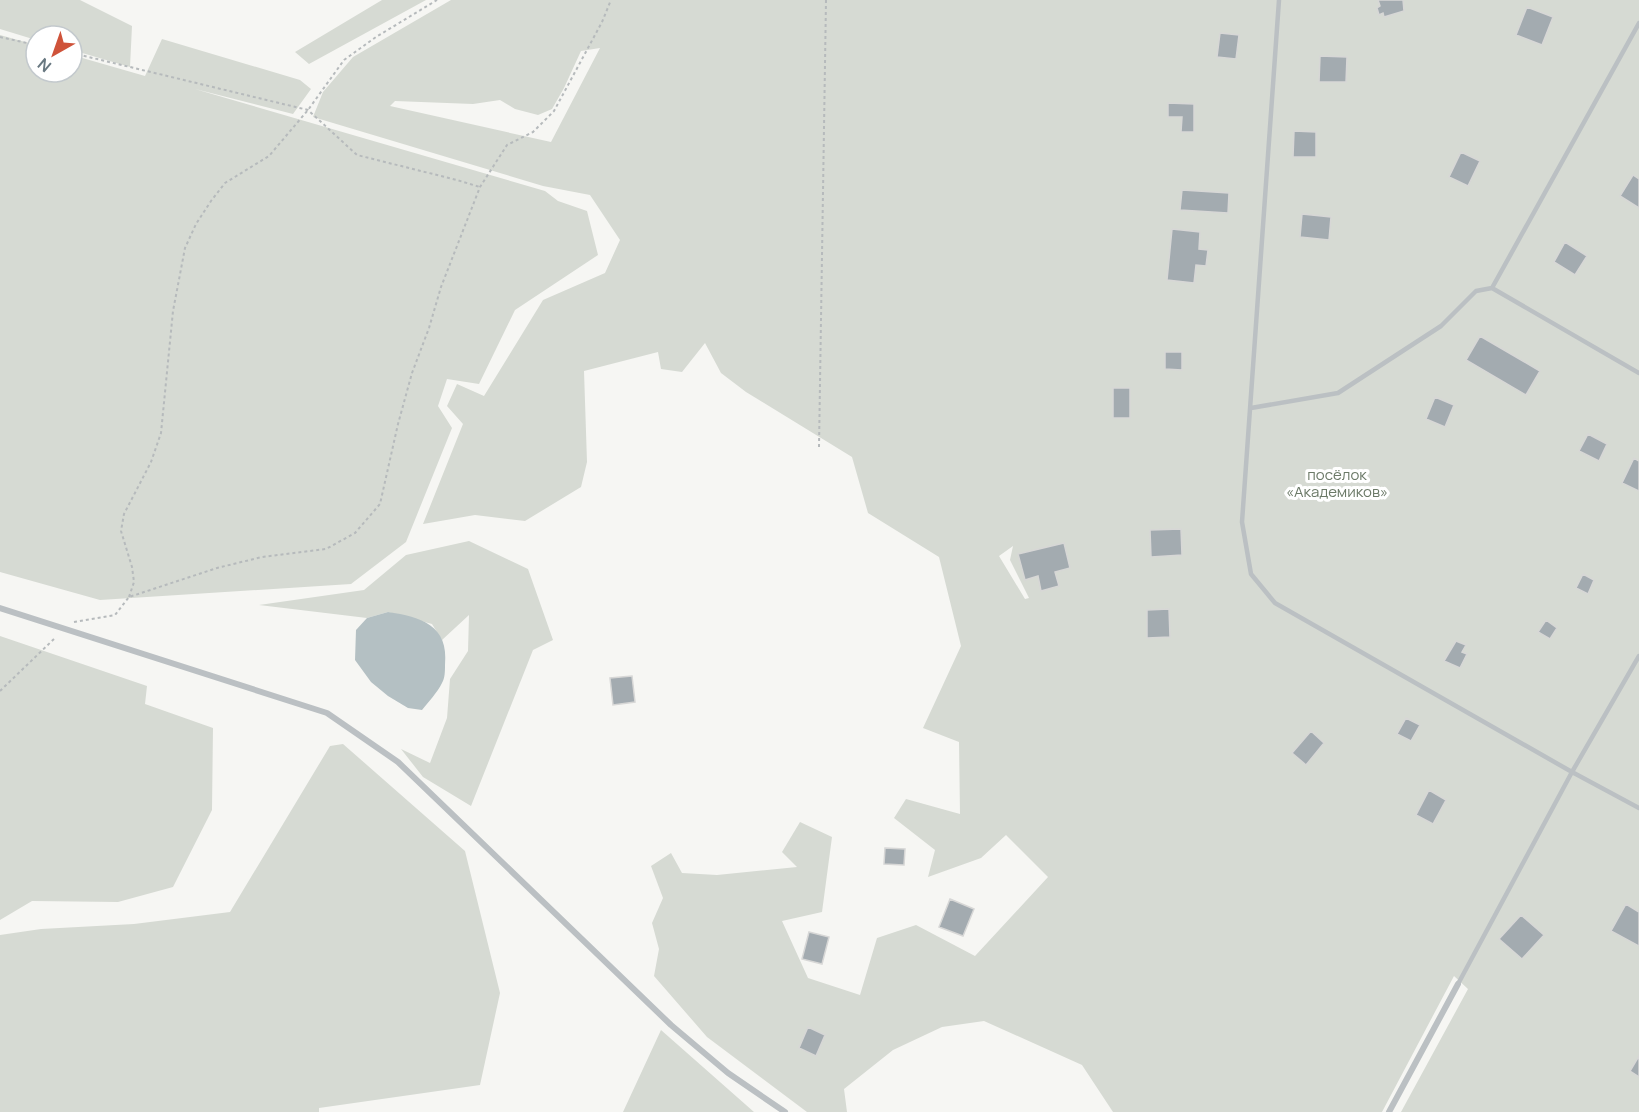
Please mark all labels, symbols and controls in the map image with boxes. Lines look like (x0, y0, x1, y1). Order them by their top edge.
north arrow (24, 24, 84, 84)
text: N (33, 53, 56, 78)
park label: посёлок «Академиков» (1286, 464, 1388, 502)

